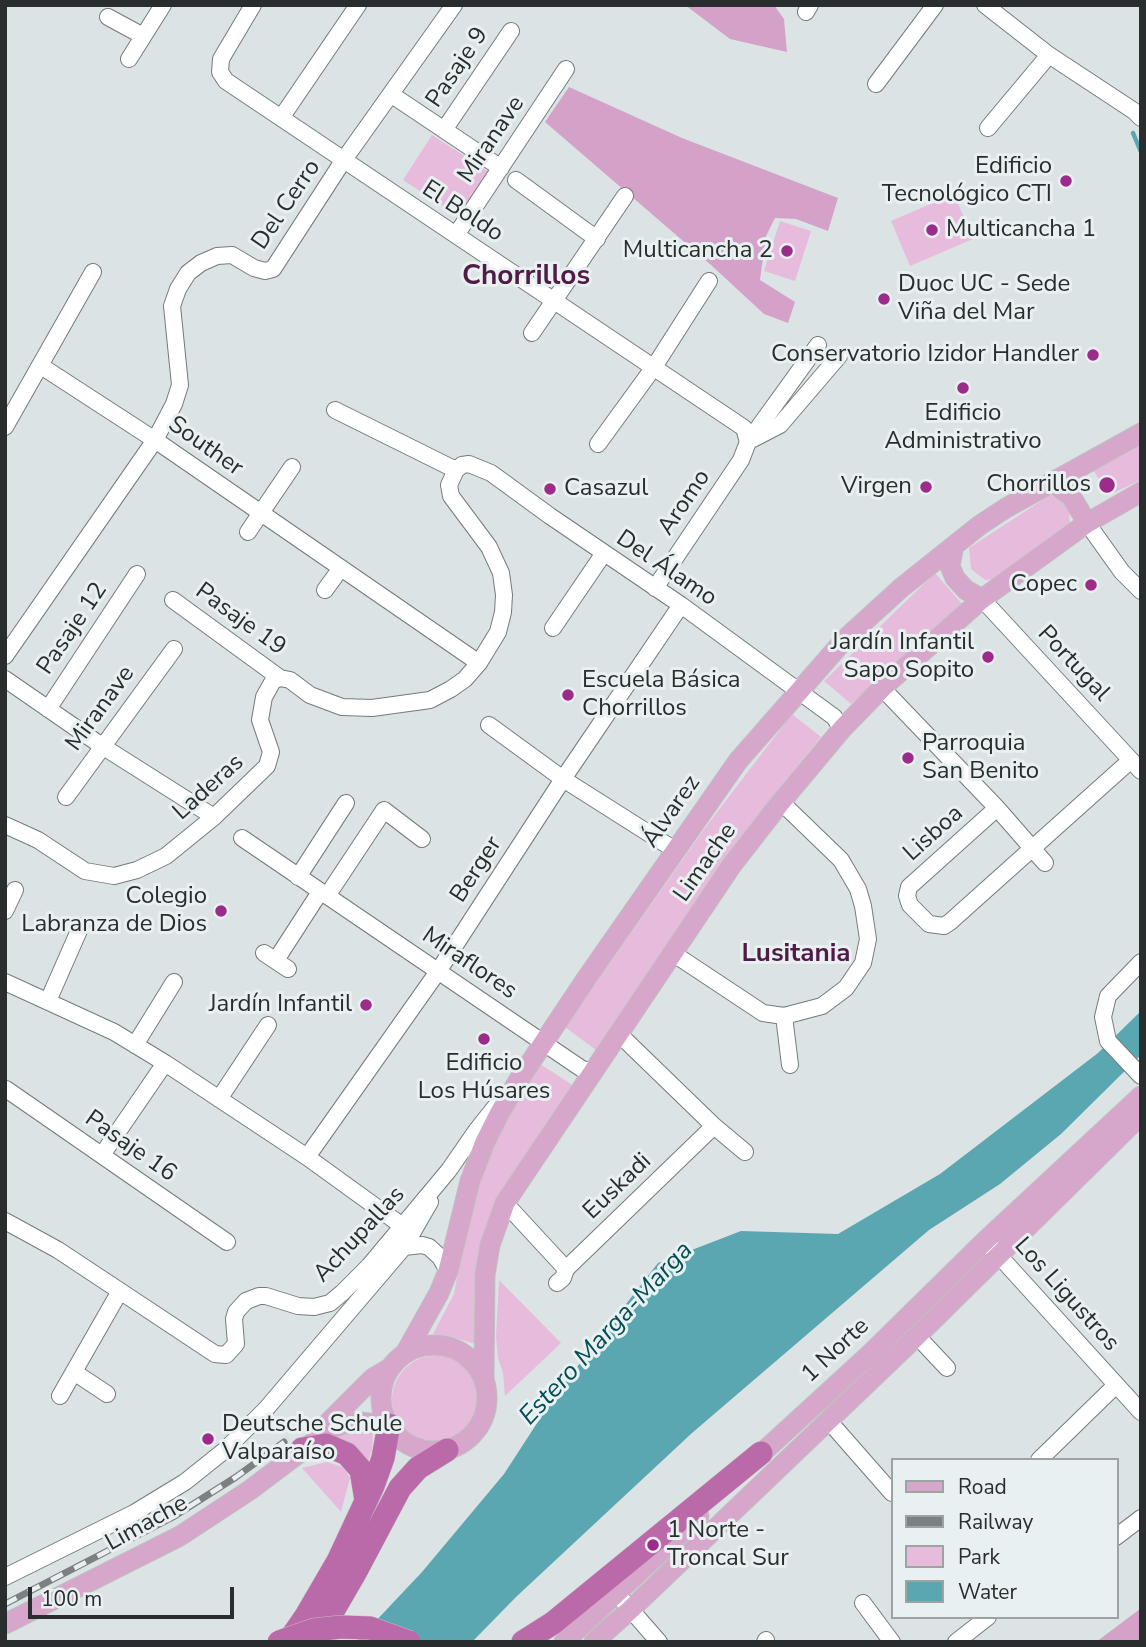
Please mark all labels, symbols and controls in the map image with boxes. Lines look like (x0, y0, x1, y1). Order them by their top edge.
street label: Pasaje 9 (421, 22, 495, 114)
street label: Miranave (453, 91, 531, 189)
place label: Edificio Tecnológico CTI (882, 153, 1052, 209)
street label: Del Cerro (246, 155, 328, 255)
marker: Edificio Tecnológico CTI (1058, 173, 1074, 189)
street label: El Boldo (416, 175, 508, 249)
place label: Multicancha 1 (946, 216, 1096, 244)
marker: Multicancha 1 (924, 222, 940, 238)
place label: Multicancha 2 (623, 237, 773, 265)
marker: Multicancha 2 (779, 243, 795, 259)
district label: Chorrillos (462, 260, 590, 294)
place label: Duoc UC - Sede Viña del Mar (898, 271, 1070, 327)
marker: Duoc UC - Sede Viña del Mar (876, 291, 892, 307)
place label: Conservatorio Izidor Handler (771, 341, 1079, 369)
marker: Conservatorio Izidor Handler (1085, 347, 1101, 363)
marker: Edificio Administrativo (955, 380, 971, 396)
place label: Edificio Administrativo (884, 400, 1042, 456)
street label: Souther (162, 411, 248, 483)
street label: Aromo (653, 465, 717, 541)
place label: Chorrillos (986, 471, 1091, 499)
place label: Virgen (841, 473, 912, 501)
place label: Casazul (564, 475, 648, 503)
marker: Chorrillos (1097, 475, 1117, 495)
marker: Virgen (918, 479, 934, 495)
marker: Casazul (542, 481, 558, 497)
street label: Del Álamo (610, 525, 722, 613)
place label: Copec (1010, 571, 1077, 599)
street label: Pasaje 12 (32, 577, 114, 681)
street label: Pasaje 19 (189, 577, 291, 663)
marker: Copec (1083, 577, 1099, 593)
street label: Portugal (1031, 620, 1115, 708)
place label: Jardín Infantil Sapo Sopito (831, 629, 974, 685)
marker: Jardín Infantil Sapo Sopito (980, 649, 996, 665)
street label: Miranave (60, 661, 142, 757)
place label: Escuela Básica Chorrillos (582, 667, 740, 723)
marker: Escuela Básica Chorrillos (560, 687, 576, 703)
place label: Parroquia San Benito (922, 730, 1039, 786)
street label: Laderas (168, 749, 250, 827)
marker: Parroquia San Benito (900, 750, 916, 766)
street label: Álvarez (637, 770, 707, 854)
street label: Lisboa (898, 800, 970, 868)
street label: Limache (669, 818, 743, 908)
street label: Berger (445, 832, 509, 908)
place label: Colegio Labranza de Dios (21, 883, 207, 939)
marker: Colegio Labranza de Dios (213, 903, 229, 919)
street label: Miraflores (416, 922, 522, 1006)
district label: Lusitania (742, 939, 850, 971)
place label: Jardín Infantil (209, 991, 352, 1019)
marker: Jardín Infantil (358, 997, 374, 1013)
marker: Edificio Los Húsares (476, 1031, 492, 1047)
place label: Edificio Los Húsares (418, 1050, 550, 1106)
street label: Pasaje 16 (79, 1105, 181, 1189)
street label: Euskadi (578, 1148, 658, 1226)
street label: Achupallas (308, 1181, 412, 1289)
street label: Los Ligustros (1007, 1232, 1125, 1358)
water label: Estero Marga-Marga (514, 1236, 700, 1432)
street label: 1 Norte (796, 1313, 876, 1389)
place label: Deutsche Schule Valparaíso (222, 1411, 402, 1467)
marker: Deutsche Schule Valparaíso (200, 1431, 216, 1447)
legend (890, 1458, 1118, 1619)
text: Road (958, 1473, 1007, 1501)
street label: Limache (101, 1490, 193, 1558)
text: Railway (958, 1508, 1033, 1536)
place label: 1 Norte - Troncal Sur (667, 1517, 789, 1573)
marker: 1 Norte - Troncal Sur (645, 1537, 661, 1553)
text: Park (958, 1543, 1000, 1571)
scale bar (32, 1574, 238, 1618)
text: Water (958, 1578, 1017, 1606)
text: 100 m (41, 1585, 102, 1613)

